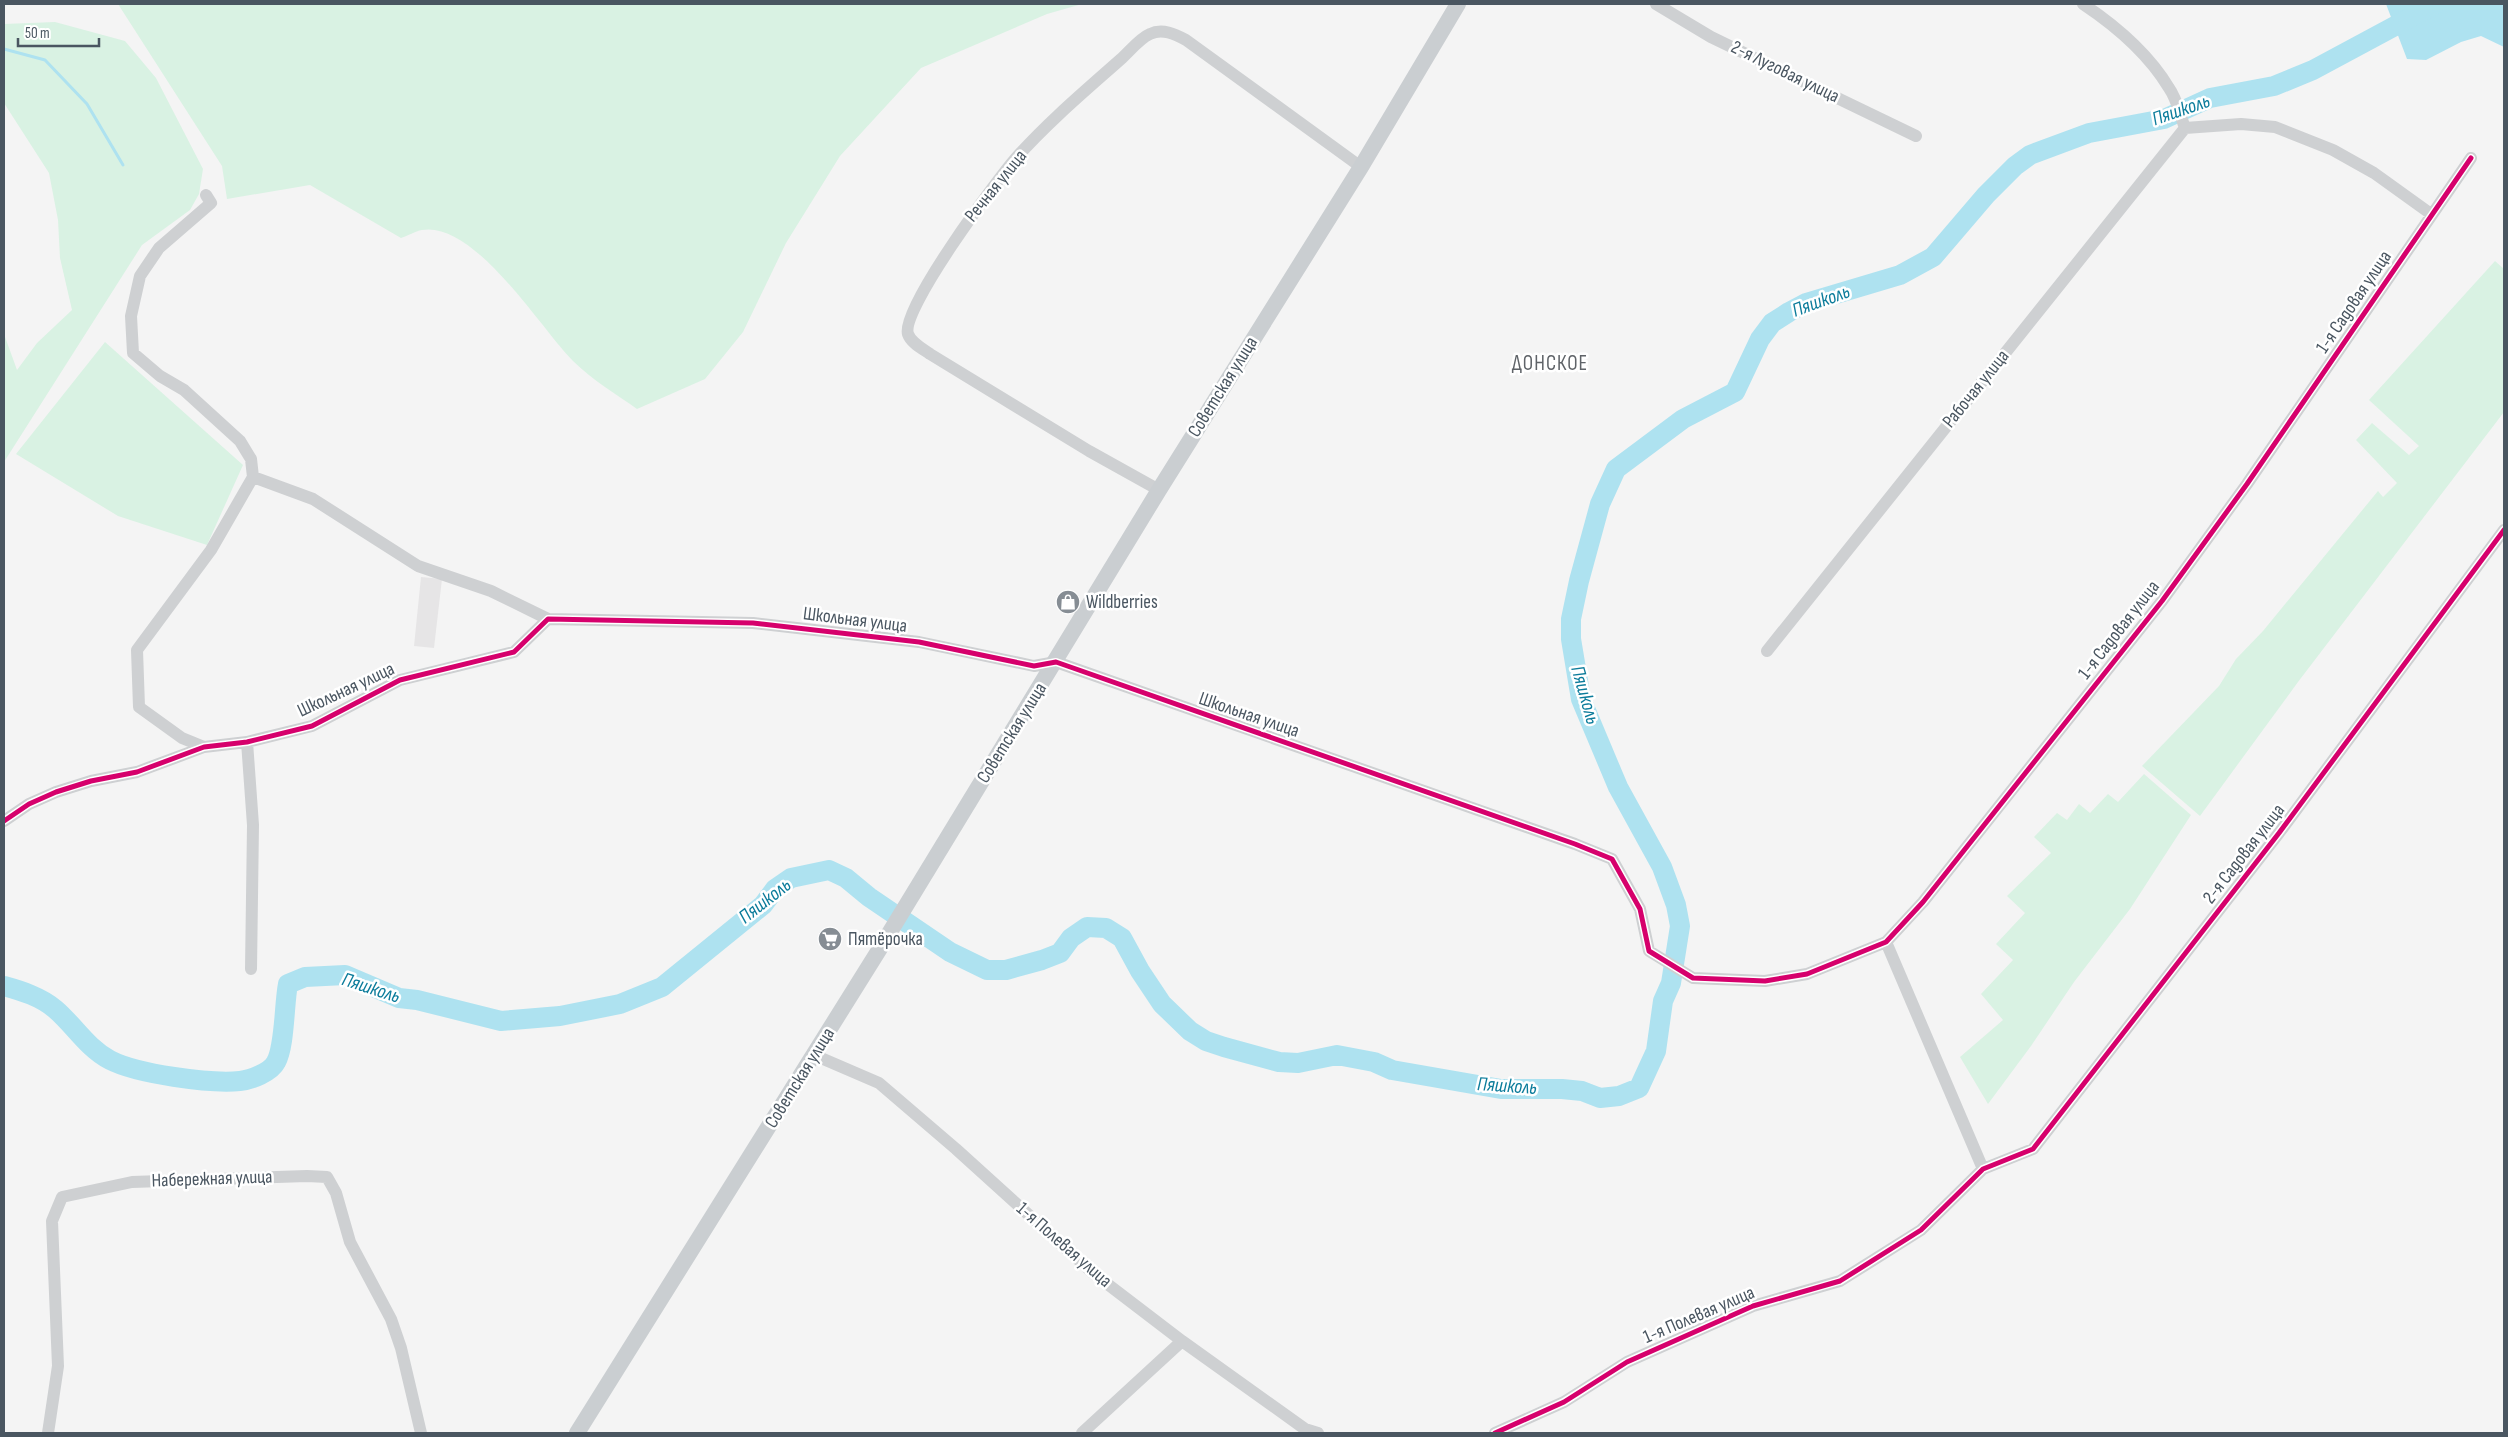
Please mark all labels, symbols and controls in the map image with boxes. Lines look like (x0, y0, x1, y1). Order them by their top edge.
scale bar (18, 15, 99, 47)
text: 50 m (25, 24, 50, 43)
street label: 2-я Луговая улица (1727, 36, 1843, 108)
water label: Пяшколь (2149, 89, 2213, 131)
street label: Речная улица (960, 145, 1032, 227)
street label: 1-я Садовая улица (2311, 246, 2397, 358)
water label: Пяшколь (1789, 279, 1853, 323)
street label: Советская улица (1183, 332, 1263, 442)
street label: Рабочая улица (1938, 345, 2014, 433)
district label: ДОНСКОЕ (1512, 351, 1588, 376)
street label: 1-я Садовая улица (2073, 576, 2165, 684)
shop icon: Wildberries (1055, 589, 1081, 615)
place label: Wildberries (1086, 591, 1158, 614)
street label: Школьная улица (802, 602, 908, 638)
street label: Школьная улица (294, 657, 398, 723)
water label: Пяшколь (1565, 663, 1605, 727)
street label: Советская улица (972, 678, 1052, 788)
street label: Школьная улица (1196, 687, 1302, 743)
street label: 2-я Садовая улица (2198, 800, 2290, 908)
water label: Пяшколь (734, 873, 796, 929)
supermarket icon: Пятёрочка (817, 926, 843, 952)
place label: Пятёрочка (848, 928, 923, 951)
water label: Пяшколь (339, 967, 403, 1009)
street label: Советская улица (760, 1023, 840, 1133)
water label: Пяшколь (1476, 1072, 1538, 1100)
street label: Набережная улица (151, 1165, 273, 1193)
street label: 1-я Полевая улица (1012, 1197, 1116, 1293)
street label: 1-я Полевая улица (1640, 1281, 1758, 1349)

